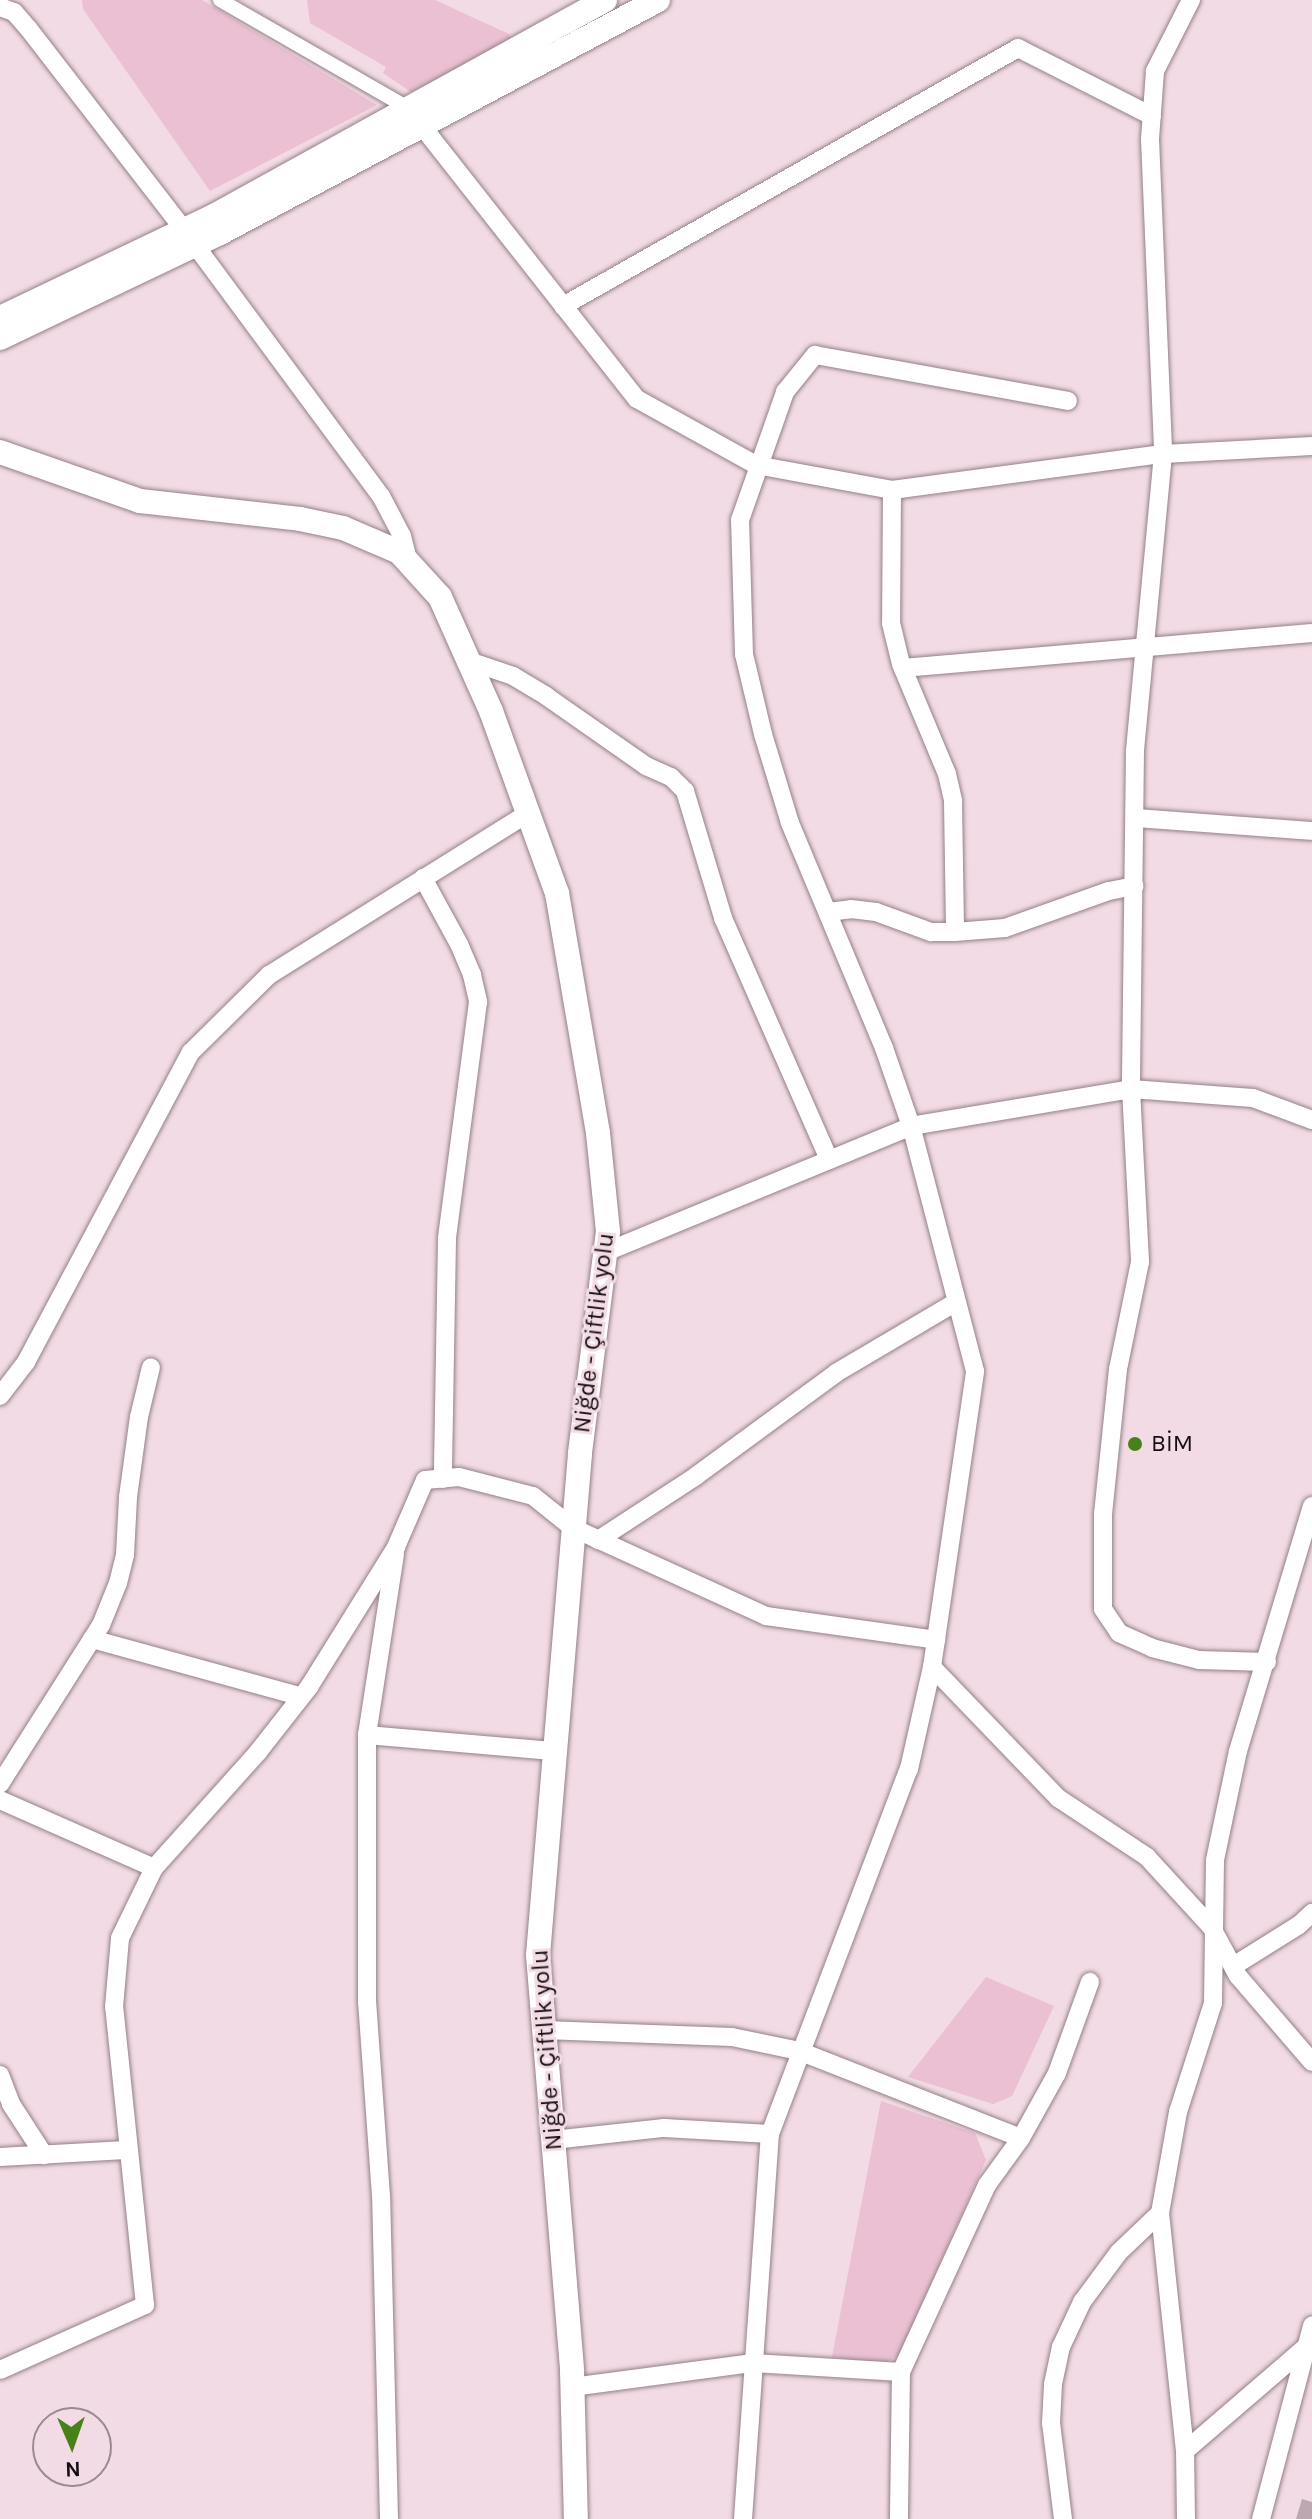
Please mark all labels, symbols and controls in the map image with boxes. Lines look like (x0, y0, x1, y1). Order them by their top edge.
street label: Niğde - Çiftlik yolu (567, 1231, 621, 1435)
place label: BİM (1151, 1430, 1193, 1458)
marker: BİM (1126, 1435, 1144, 1453)
street label: Niğde - Çiftlik yolu (526, 1949, 568, 2151)
north arrow (32, 2407, 112, 2487)
text: N (64, 2456, 81, 2482)

